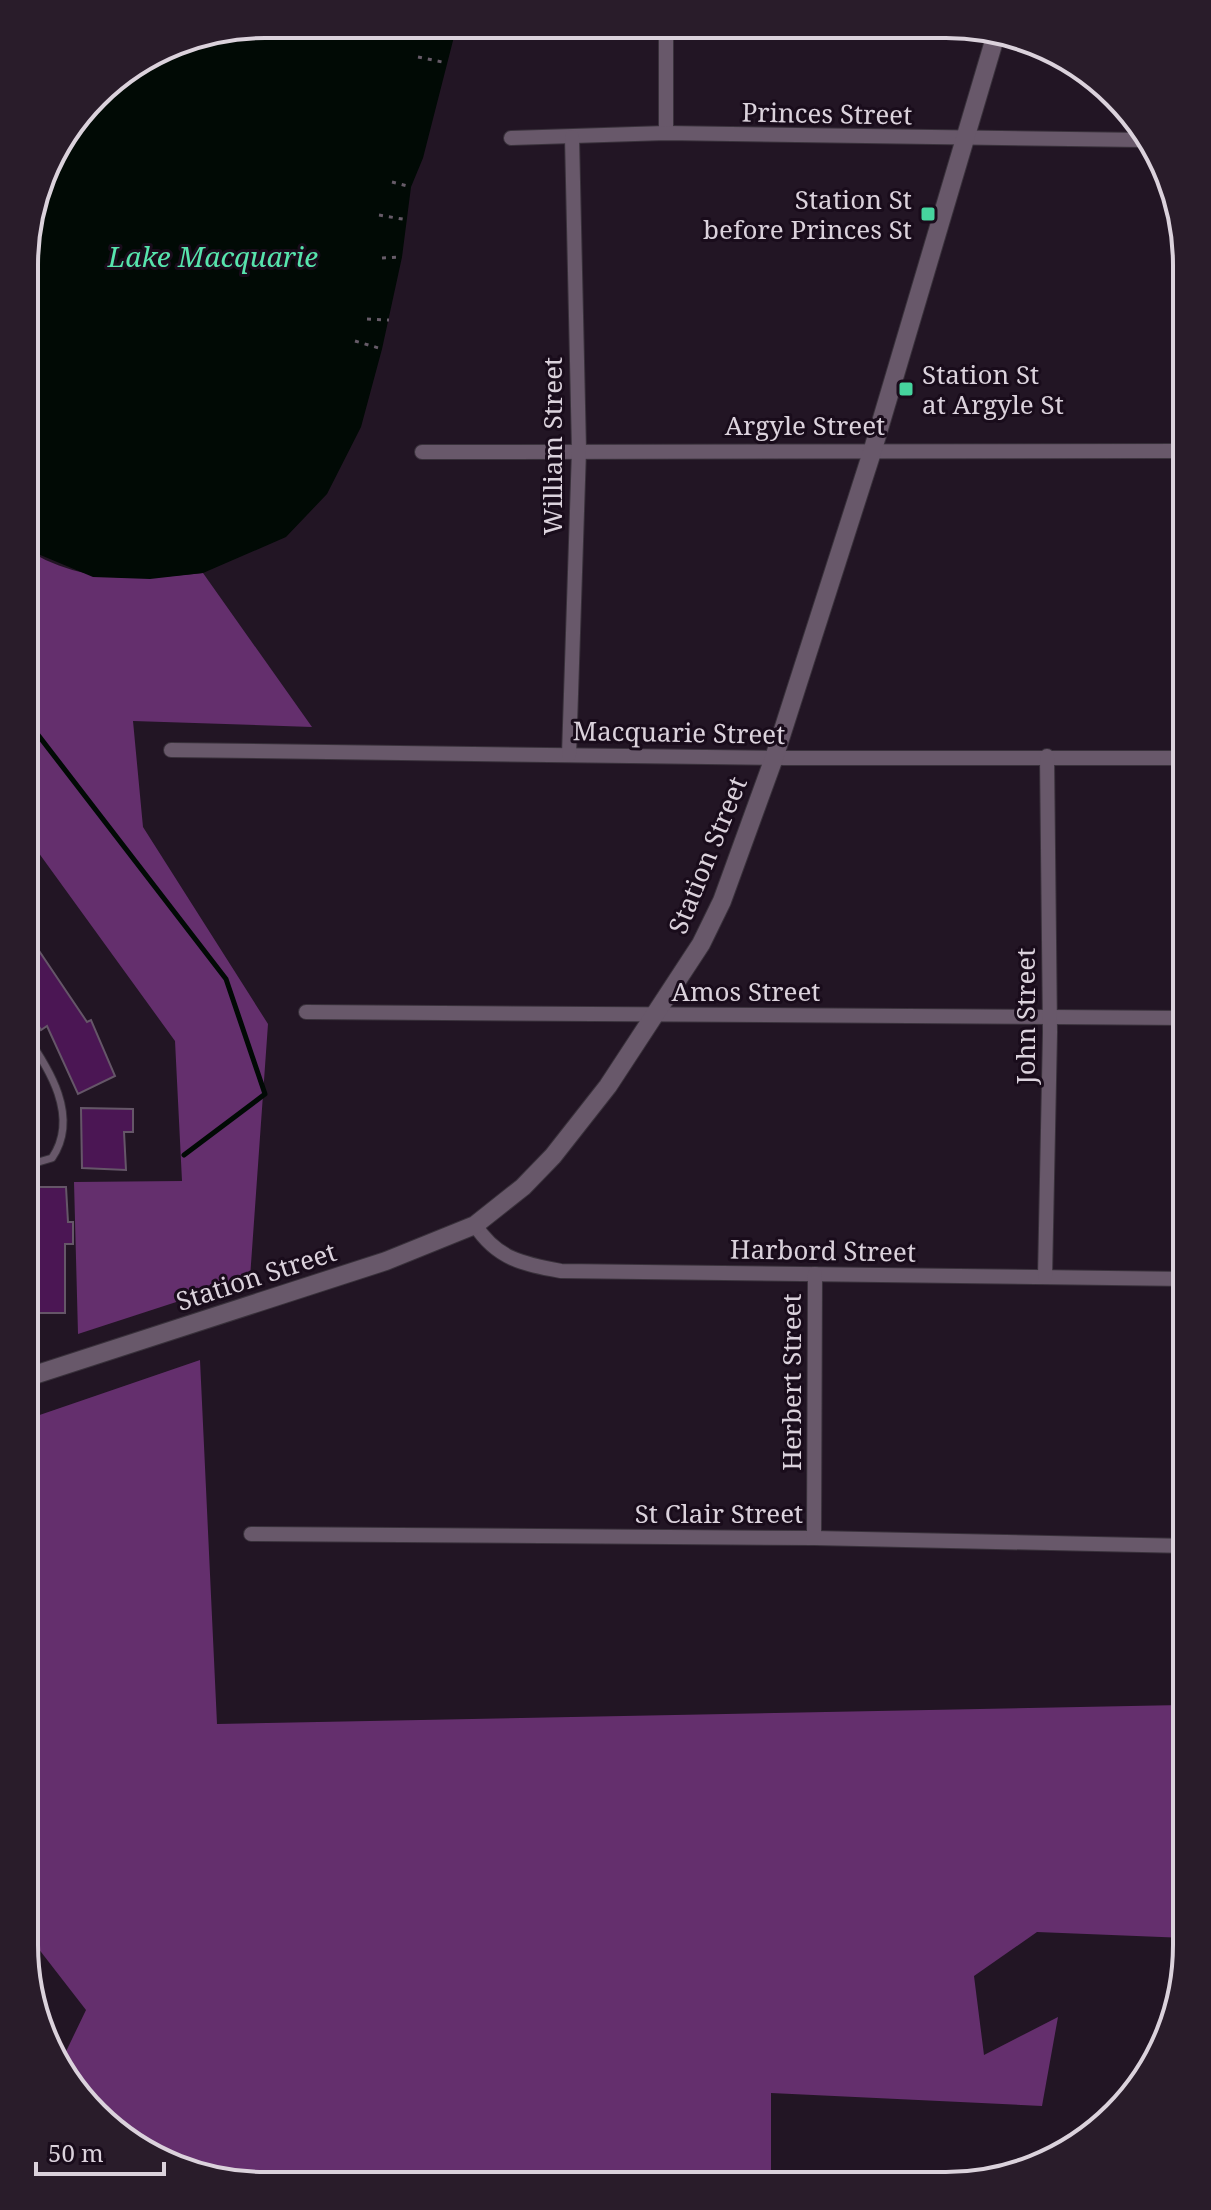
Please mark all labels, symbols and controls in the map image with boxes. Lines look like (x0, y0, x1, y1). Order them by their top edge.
street label: Princes Street (741, 94, 913, 132)
place label: Station St before Princes St (703, 181, 912, 247)
marker: Station St before Princes St (919, 205, 937, 223)
water label: Lake Macquarie (107, 237, 318, 275)
place label: Station St at Argyle St (922, 356, 1064, 422)
street label: William Street (534, 357, 570, 535)
marker: Station St at Argyle St (897, 380, 915, 398)
street label: Argyle Street (725, 407, 885, 443)
street label: Macquarie Street (572, 712, 786, 752)
street label: Station Street (659, 771, 755, 939)
street label: John Street (1007, 948, 1043, 1085)
street label: Amos Street (672, 973, 820, 1009)
street label: Harbord Street (730, 1230, 916, 1270)
street label: Station Street (171, 1233, 341, 1319)
street label: Herbert Street (773, 1293, 809, 1471)
street label: St Clair Street (635, 1495, 803, 1531)
scale bar (36, 2126, 164, 2176)
text: 50 m (48, 2136, 104, 2169)

